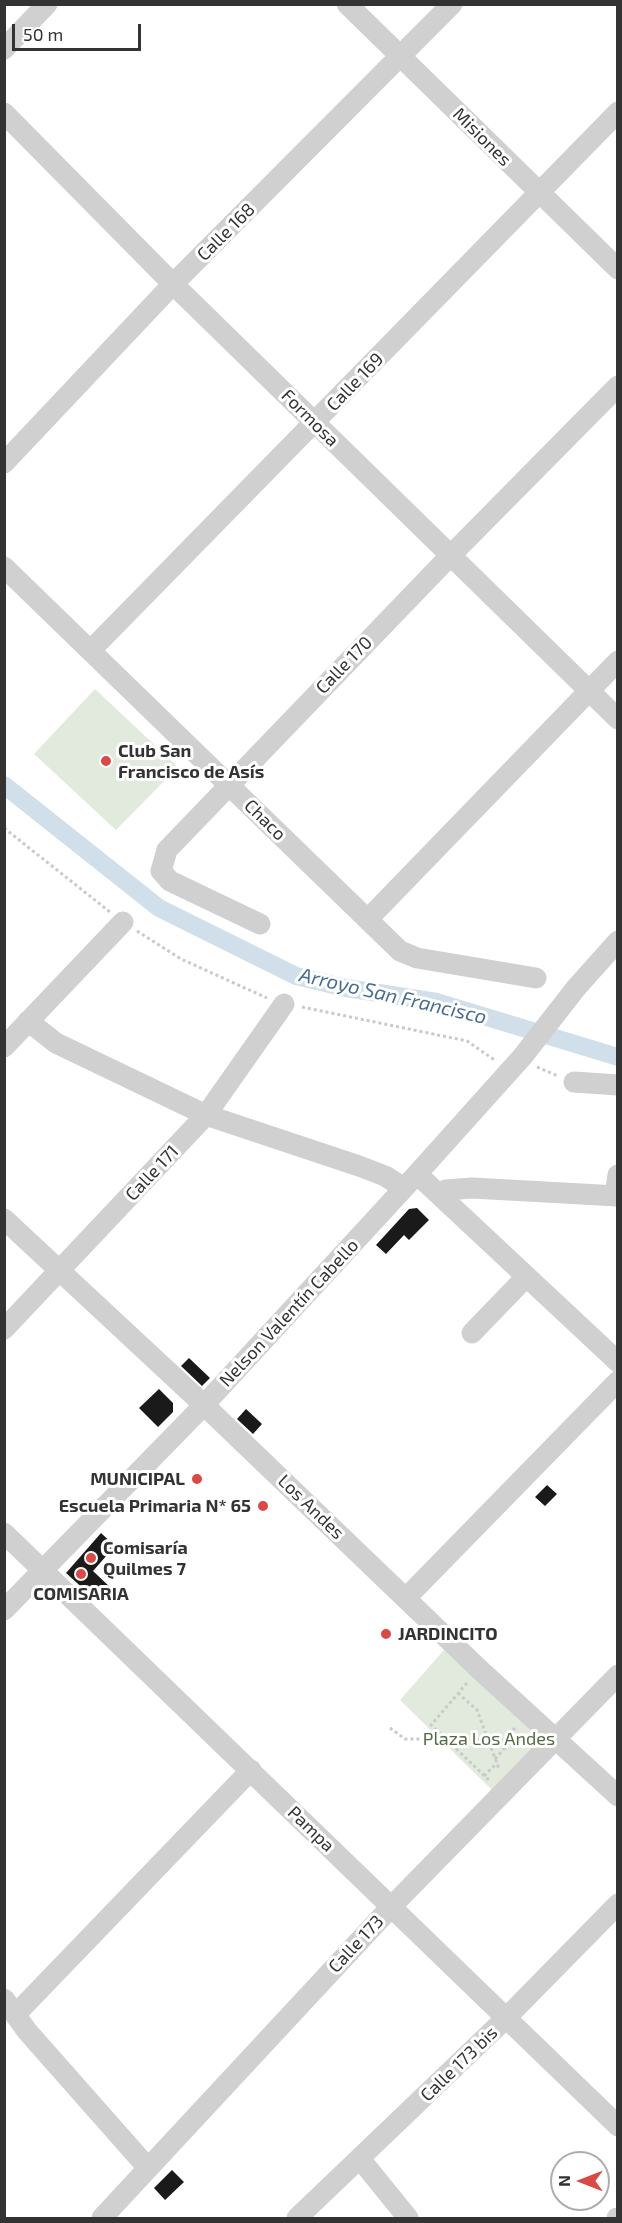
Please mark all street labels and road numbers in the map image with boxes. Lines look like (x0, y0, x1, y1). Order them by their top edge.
street label: Misiones (448, 103, 516, 171)
street label: Calle 168 (193, 199, 259, 265)
street label: Calle 169 (322, 349, 388, 415)
street label: Formosa (277, 385, 343, 451)
street label: Calle 170 (311, 632, 377, 698)
street label: Chaco (240, 795, 290, 845)
street label: Calle 171 (121, 1141, 183, 1205)
street label: Nelson Valentín Cabello (215, 1235, 363, 1391)
street label: Los Andes (274, 1470, 348, 1544)
street label: Pampa (283, 1802, 339, 1856)
street label: Calle 173 (324, 1911, 388, 1977)
street label: Calle 173 bis (416, 2022, 502, 2106)

